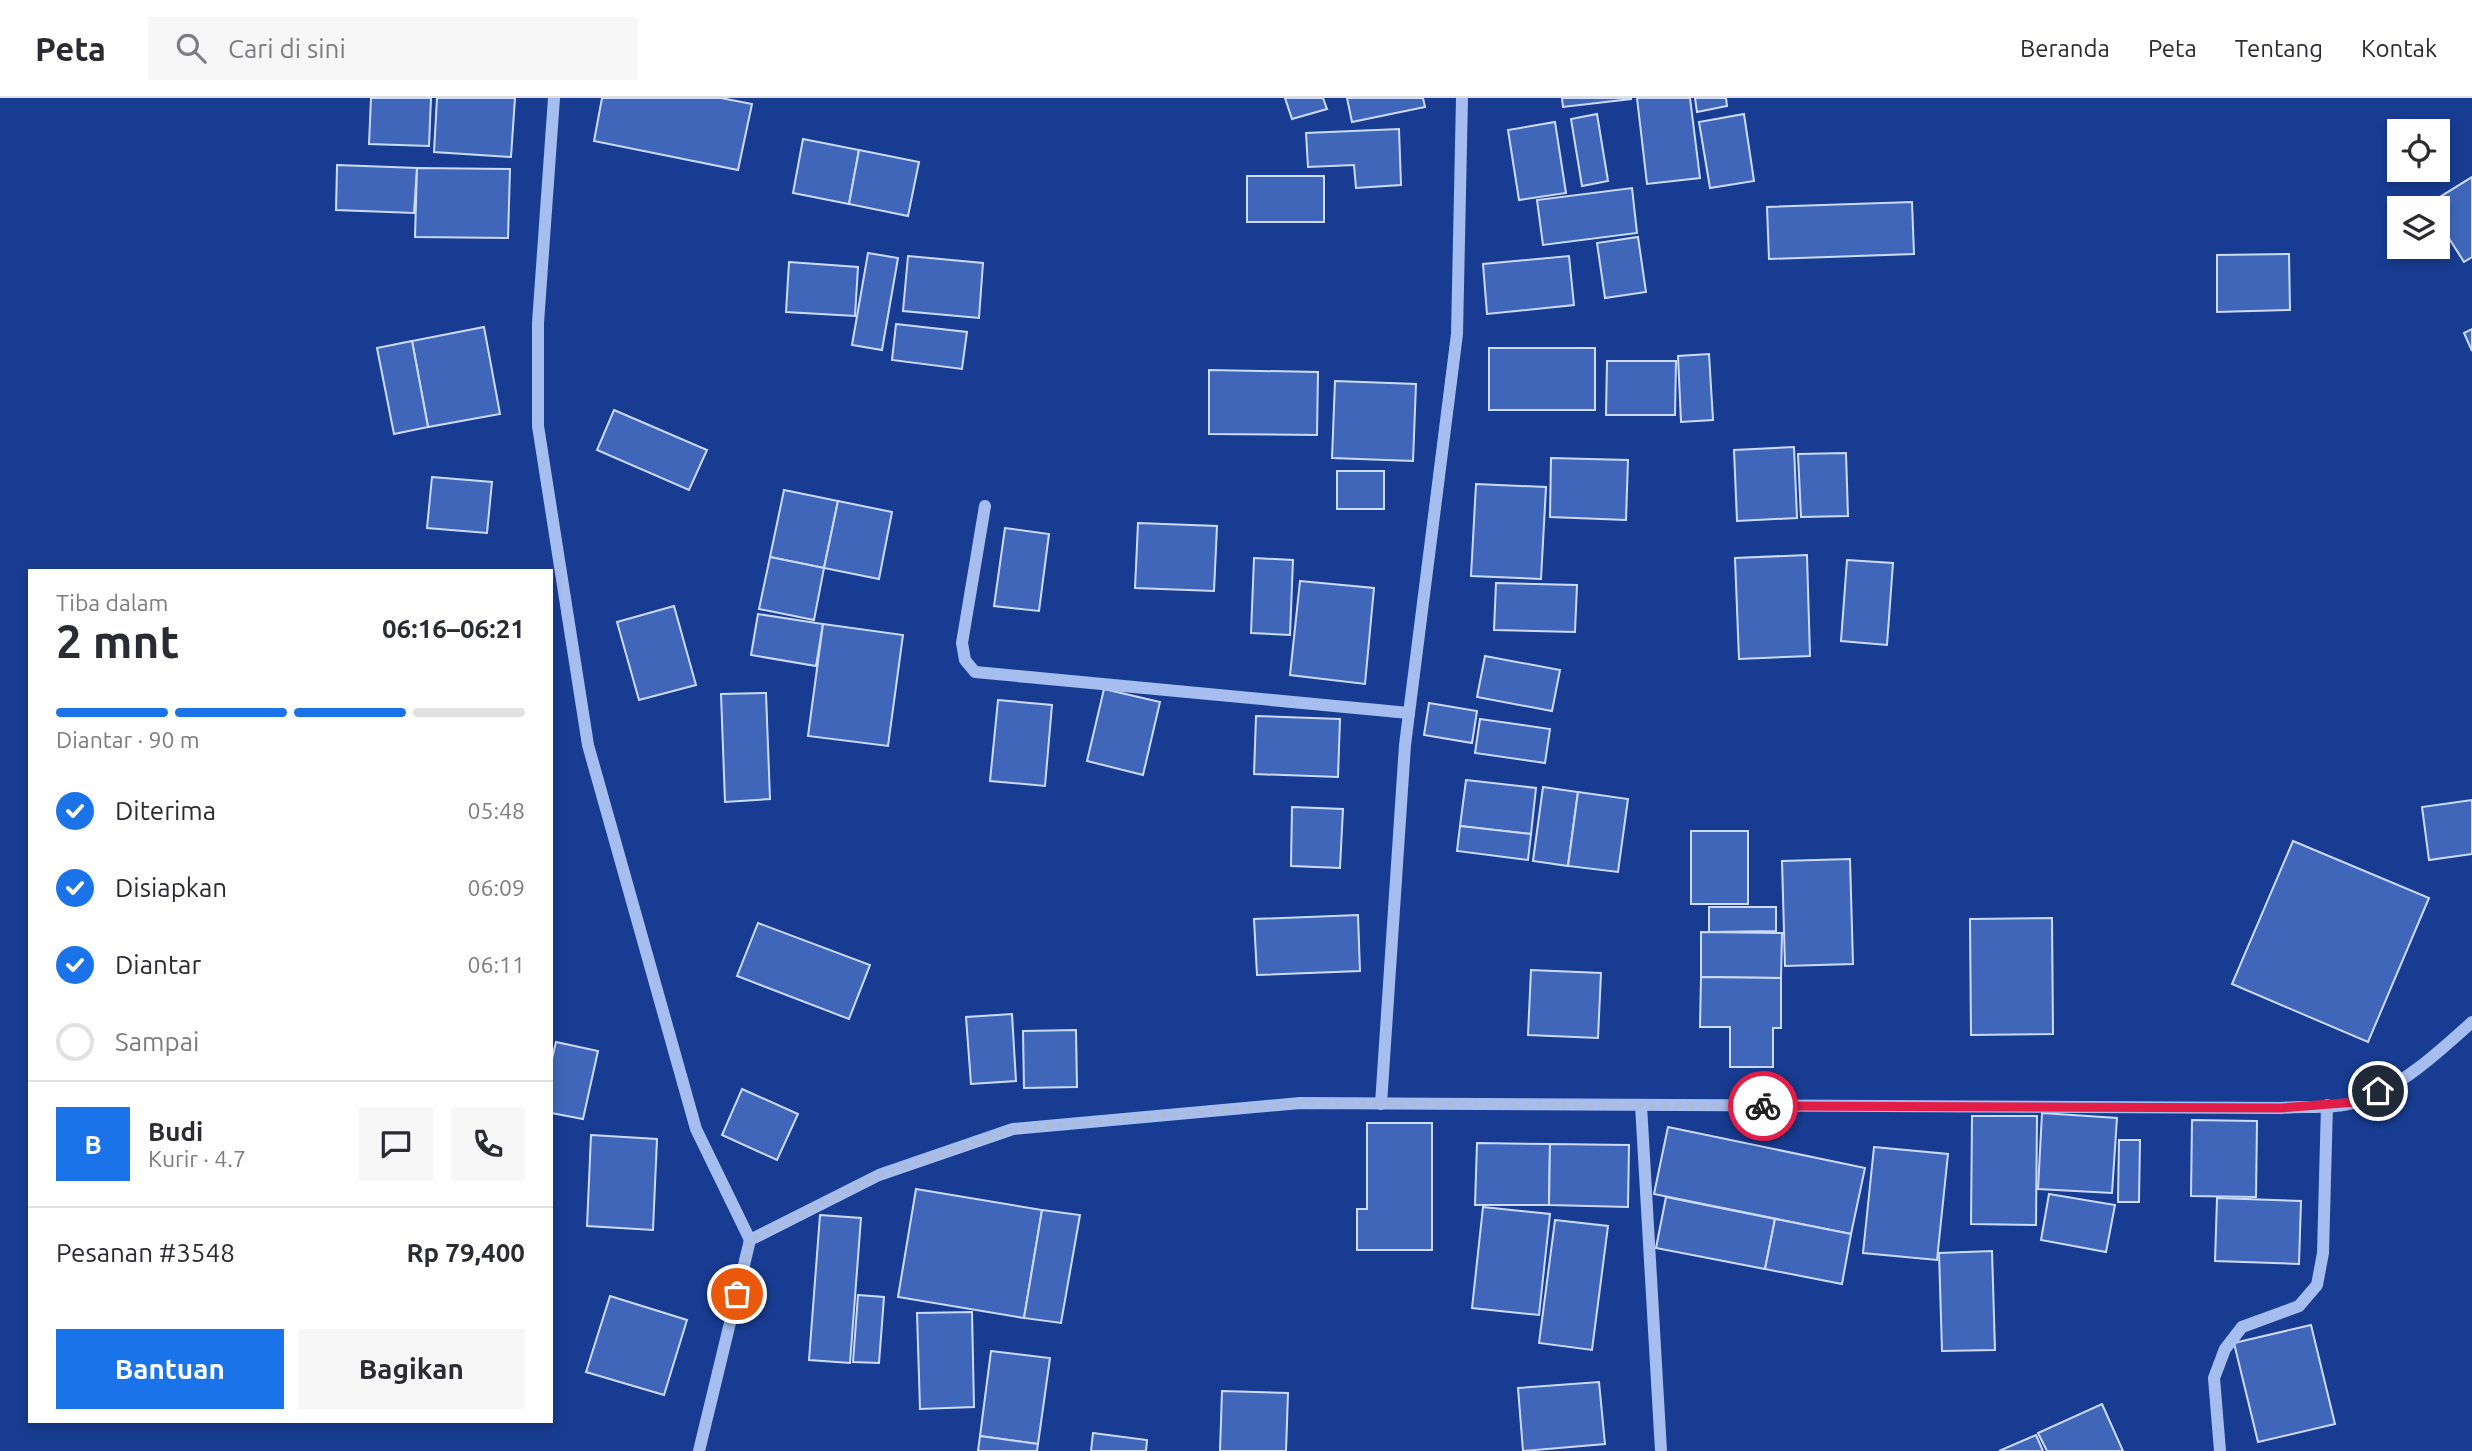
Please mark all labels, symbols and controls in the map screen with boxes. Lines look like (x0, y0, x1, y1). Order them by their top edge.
search box (148, 17, 638, 80)
icon: search (172, 29, 210, 67)
text: Peta (35, 30, 106, 67)
text: Cari di sini (228, 34, 346, 63)
text: Beranda (2020, 35, 2110, 62)
text: Peta (2148, 35, 2197, 62)
text: Tentang (2235, 35, 2323, 62)
text: Kontak (2361, 35, 2437, 62)
map controls (2387, 119, 2450, 259)
button: locate (2387, 119, 2450, 182)
button: layers (2387, 196, 2450, 259)
text: Tiba dalam (56, 590, 168, 615)
text: 06:16–06:21 (382, 614, 525, 643)
text: 2 mnt (56, 615, 179, 667)
text: Diantar · 90 m (56, 727, 200, 752)
icon: check (56, 792, 94, 830)
text: Diterima (115, 796, 216, 825)
text: 05:48 (467, 798, 525, 823)
icon: check (56, 869, 94, 907)
text: Disiapkan (115, 873, 227, 902)
text: 06:09 (467, 875, 525, 900)
icon: check (56, 946, 94, 984)
text: Diantar (115, 950, 201, 979)
text: 06:11 (467, 952, 525, 977)
text: Sampai (115, 1027, 199, 1056)
pin (2348, 1061, 2408, 1121)
courier (1728, 1071, 1798, 1141)
icon: home (2359, 1072, 2397, 1110)
icon: bike (1744, 1087, 1782, 1125)
button: chat (359, 1107, 433, 1181)
button: phone (451, 1107, 525, 1181)
text: Budi (148, 1117, 203, 1146)
text: B (84, 1130, 102, 1159)
text: Kurir · 4.7 (148, 1146, 246, 1171)
text: Pesanan #3548 (56, 1238, 235, 1267)
text: Rp 79,400 (406, 1238, 525, 1267)
pin (707, 1264, 767, 1324)
icon: bag (718, 1275, 756, 1313)
button: Bantuan (56, 1329, 284, 1409)
button: Bagikan (298, 1329, 525, 1409)

